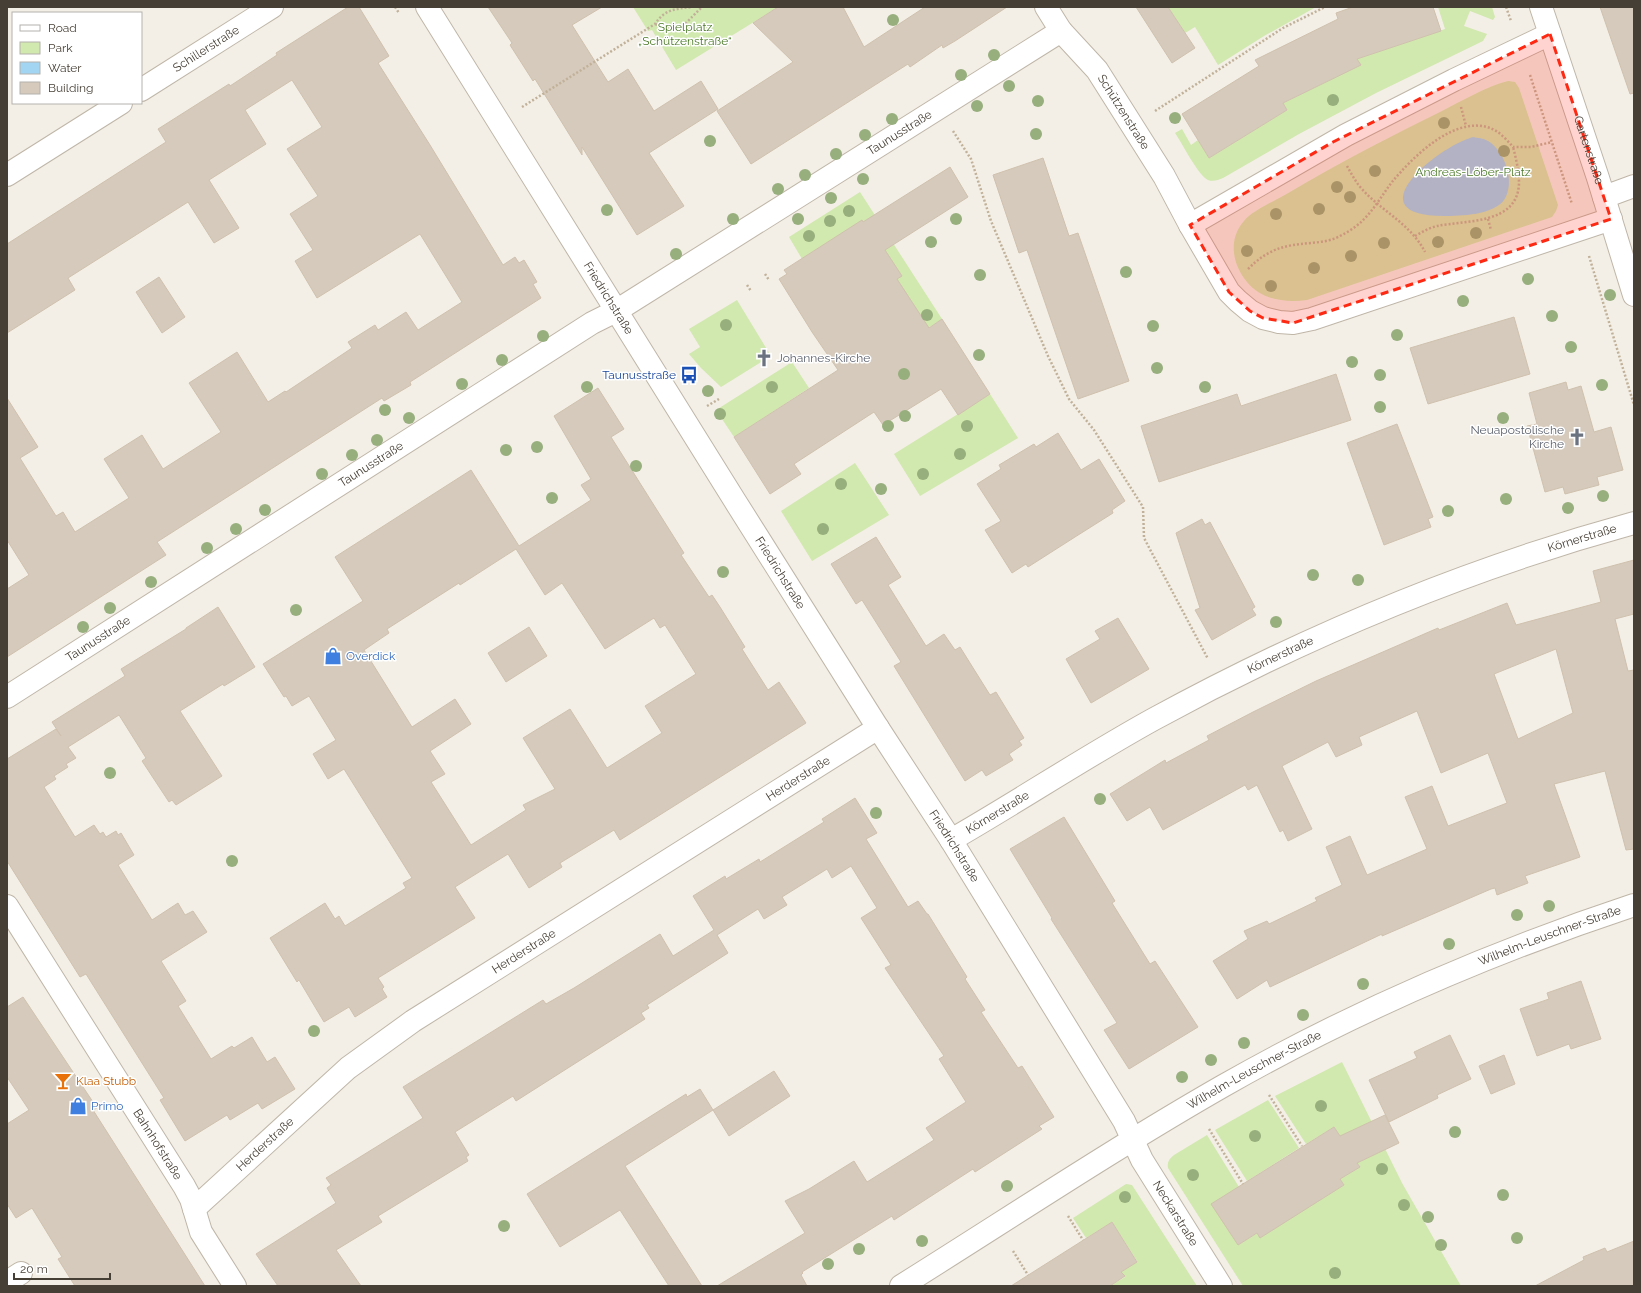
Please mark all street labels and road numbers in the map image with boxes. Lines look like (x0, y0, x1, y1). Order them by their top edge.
street label: Schillerstraße (170, 23, 242, 75)
street label: Schützenstraße (1095, 72, 1152, 152)
street label: Taunusstraße (864, 107, 934, 158)
street label: Gartenstraße (1571, 114, 1607, 186)
street label: Friedrichstraße (581, 259, 636, 337)
street label: Taunusstraße (336, 438, 406, 490)
street label: Körnerstraße (1546, 521, 1618, 555)
street label: Friedrichstraße (752, 534, 808, 611)
street label: Taunusstraße (63, 613, 133, 665)
street label: Körnerstraße (1245, 633, 1315, 676)
street label: Herderstraße (763, 753, 832, 804)
street label: Körnerstraße (963, 788, 1032, 837)
street label: Friedrichstraße (926, 807, 982, 885)
street label: Wilhelm-Leuschner-Straße (1476, 903, 1623, 969)
street label: Herderstraße (489, 926, 558, 977)
street label: Wilhelm-Leuschner-Straße (1184, 1028, 1323, 1112)
street label: Bahnhofstraße (130, 1106, 185, 1182)
street label: Herderstraße (233, 1114, 296, 1174)
street label: Neckarstraße (1150, 1178, 1201, 1248)

